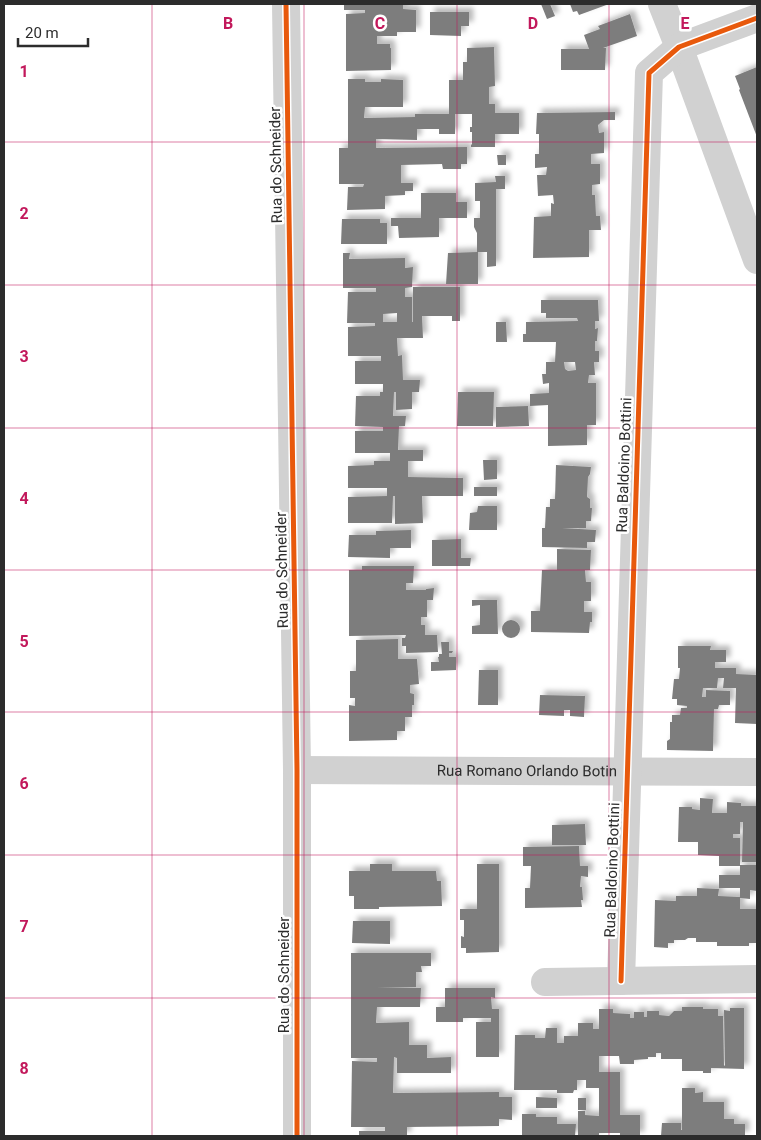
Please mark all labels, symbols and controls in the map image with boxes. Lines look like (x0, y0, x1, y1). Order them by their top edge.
text: B (223, 14, 233, 33)
text: C (375, 14, 385, 33)
text: D (528, 14, 538, 33)
text: E (681, 14, 690, 33)
scale bar (18, 15, 88, 47)
text: 20 m (25, 24, 59, 42)
text: 1 (19, 62, 29, 81)
street label: Rua do Schneider (266, 107, 286, 223)
text: 2 (19, 204, 29, 223)
text: 3 (19, 347, 29, 366)
street label: Rua Baldoino Bottini (613, 397, 635, 533)
text: 4 (19, 489, 29, 508)
street label: Rua do Schneider (272, 512, 292, 628)
text: 5 (19, 632, 29, 651)
street label: Rua Romano Orlando Botin (437, 762, 617, 780)
text: 6 (19, 774, 29, 793)
street label: Rua Baldoino Bottini (601, 802, 623, 938)
text: 7 (19, 917, 29, 936)
street label: Rua do Schneider (275, 917, 293, 1033)
text: 8 (19, 1059, 29, 1078)

